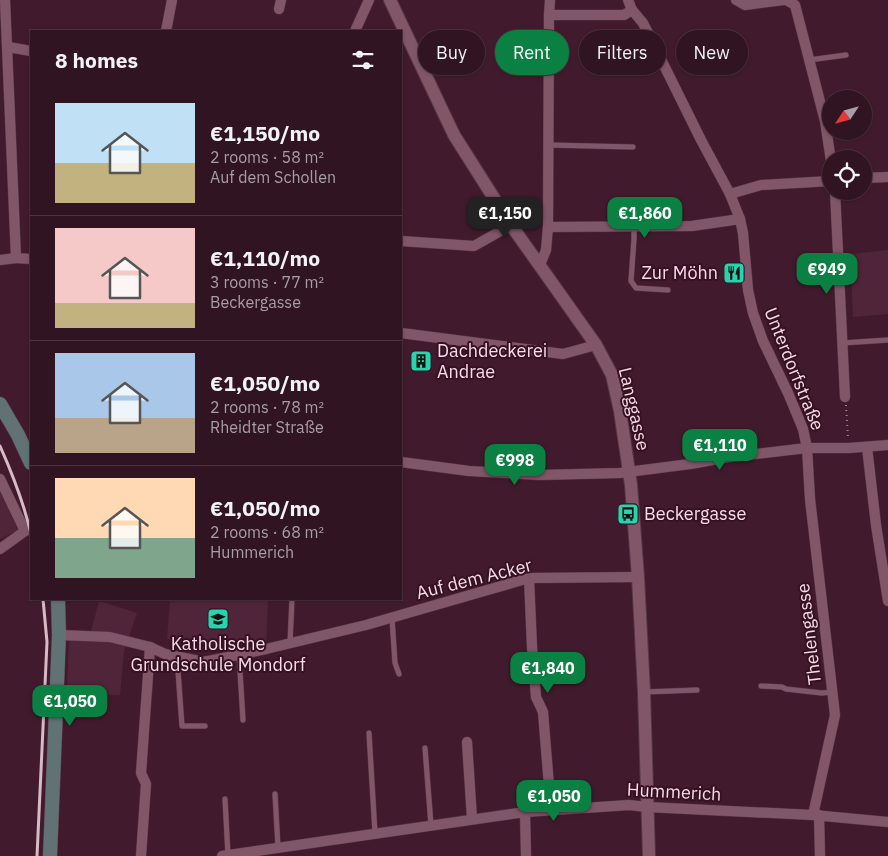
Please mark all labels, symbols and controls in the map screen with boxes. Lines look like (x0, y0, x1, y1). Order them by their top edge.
chip: Buy (418, 30, 485, 75)
chip: Rent (495, 30, 569, 75)
chip: Filters (579, 30, 666, 75)
chip: New (676, 30, 748, 75)
text: 8 homes (55, 46, 138, 74)
icon: filters (349, 46, 377, 74)
north arrow (822, 90, 872, 140)
map controls (822, 90, 872, 200)
text: €1,150/mo (210, 119, 320, 147)
icon: home (95, 123, 155, 183)
text: 2 rooms · 58 m² (210, 147, 324, 167)
button: locate (822, 150, 872, 200)
text: Auf dem Schollen (210, 167, 336, 187)
pin: €1,150 (464, 196, 546, 239)
pin: €1,860 (604, 196, 686, 239)
text: €1,150 (478, 203, 532, 223)
text: €1,860 (618, 203, 672, 223)
text: €1,110/mo (210, 244, 320, 272)
icon: home (95, 248, 155, 308)
pin: €949 (797, 252, 857, 295)
text: €949 (808, 259, 846, 279)
place label: Zur Möhn (641, 261, 718, 284)
restaurant icon: Zur Möhn (722, 261, 746, 285)
text: 3 rooms · 77 m² (210, 272, 324, 292)
text: Beckergasse (210, 292, 301, 312)
street label: Unterdorfstraße (759, 304, 830, 434)
place label: Dachdeckerei Andrae (437, 339, 547, 383)
building icon: Dachdeckerei Andrae (409, 349, 433, 373)
street label: Langgasse (614, 365, 655, 453)
text: €1,050/mo (210, 369, 320, 397)
icon: home (95, 373, 155, 433)
text: 2 rooms · 78 m² (210, 397, 324, 417)
text: Rheidter Straße (210, 417, 324, 437)
pin: €1,110 (679, 428, 761, 471)
text: €1,110 (693, 435, 747, 455)
pin: €998 (485, 444, 545, 486)
text: €998 (496, 450, 534, 470)
text: €1,050/mo (210, 494, 320, 522)
icon: home (95, 498, 155, 558)
bus stop icon: Beckergasse (616, 502, 640, 526)
place label: Beckergasse (644, 502, 746, 525)
text: 2 rooms · 68 m² (210, 522, 324, 542)
text: Hummerich (210, 542, 294, 562)
street label: Auf dem Acker (414, 553, 534, 604)
street label: Thelengasse (791, 582, 826, 686)
school or university icon: Katholische Grundschule Mondorf (206, 607, 230, 631)
place label: Katholische Grundschule Mondorf (130, 632, 306, 676)
pin: €1,840 (507, 652, 589, 694)
text: €1,840 (521, 658, 575, 678)
pin: €1,050 (29, 684, 111, 727)
text: €1,050 (43, 691, 97, 711)
street label: Hummerich (626, 778, 722, 805)
pin: €1,050 (513, 780, 595, 822)
text: €1,050 (527, 786, 581, 806)

